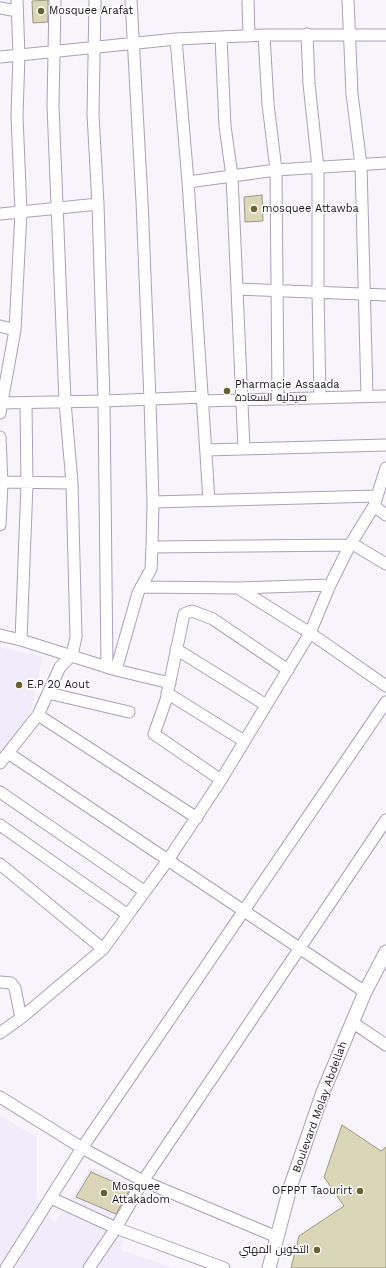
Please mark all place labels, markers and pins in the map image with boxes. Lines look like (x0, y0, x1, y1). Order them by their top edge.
place label: Mosquee Arafat (49, 4, 133, 18)
marker: Mosquee Arafat (36, 6, 46, 16)
place label: mosquee Attawba (262, 202, 359, 216)
marker: mosquee Attawba (249, 204, 259, 214)
place label: Pharmacie Assaada صيدلية السعادة (235, 378, 339, 404)
marker: Pharmacie Assaada صيدلية السعادة (222, 386, 232, 396)
place label: E.P 20 Aout (27, 678, 90, 692)
marker: E.P 20 Aout (14, 680, 24, 690)
place label: Mosquee Attakadom (112, 1180, 170, 1206)
place label: OFPPT Taourirt (272, 1184, 352, 1198)
marker: OFPPT Taourirt (355, 1186, 365, 1196)
marker: Mosquee Attakadom (99, 1188, 109, 1198)
place label: التكوين المهني (239, 1243, 309, 1257)
marker: التكوين المهني (312, 1245, 322, 1255)

